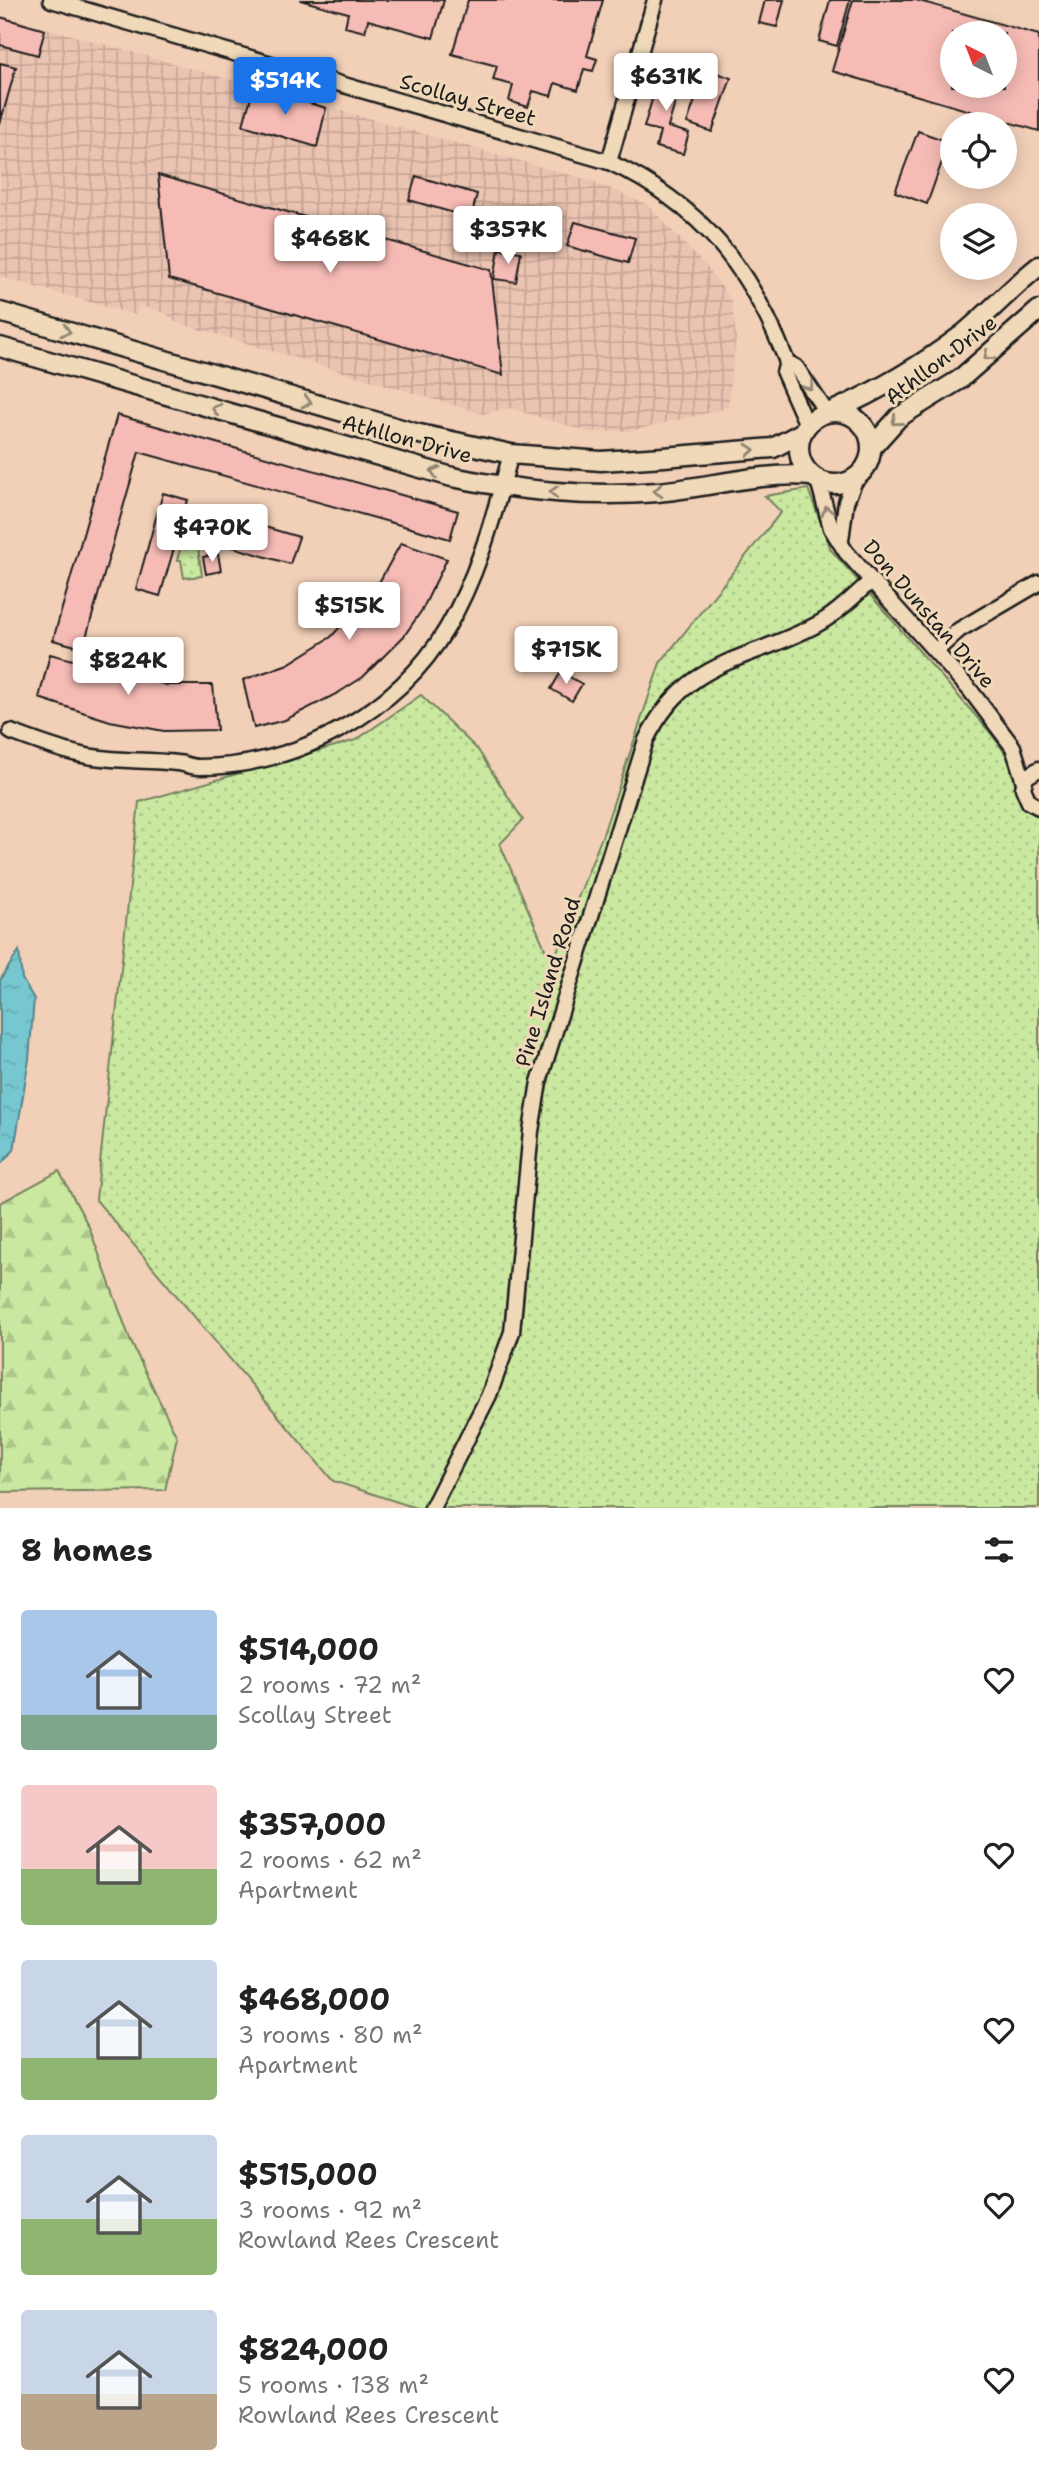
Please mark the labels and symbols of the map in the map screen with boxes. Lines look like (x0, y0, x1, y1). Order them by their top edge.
north arrow (940, 21, 1017, 98)
pin: $631K (617, 54, 715, 113)
pin: $514K (236, 58, 334, 117)
street label: Scollay Street (397, 67, 539, 133)
pin: $357K (459, 206, 557, 266)
pin: $468K (281, 216, 379, 275)
street label: Athllon Drive (879, 309, 1003, 411)
one-way arrow (59, 322, 71, 337)
one-way arrow (983, 348, 996, 360)
one-way arrow (801, 378, 813, 391)
one-way arrow (301, 393, 313, 408)
one-way arrow (210, 402, 222, 417)
street label: Athllon Drive (339, 408, 475, 470)
one-way arrow (892, 413, 905, 425)
one-way arrow (745, 443, 756, 458)
one-way arrow (429, 465, 441, 480)
one-way arrow (652, 483, 663, 498)
one-way arrow (548, 485, 559, 500)
pin: $470K (163, 504, 261, 564)
one-way arrow (821, 505, 835, 517)
street label: Don Dunstan Drive (857, 534, 1001, 694)
pin: $515K (300, 582, 398, 642)
pin: $715K (517, 626, 615, 686)
pin: $824K (79, 638, 177, 697)
street label: Pine Island Road (509, 894, 587, 1070)

